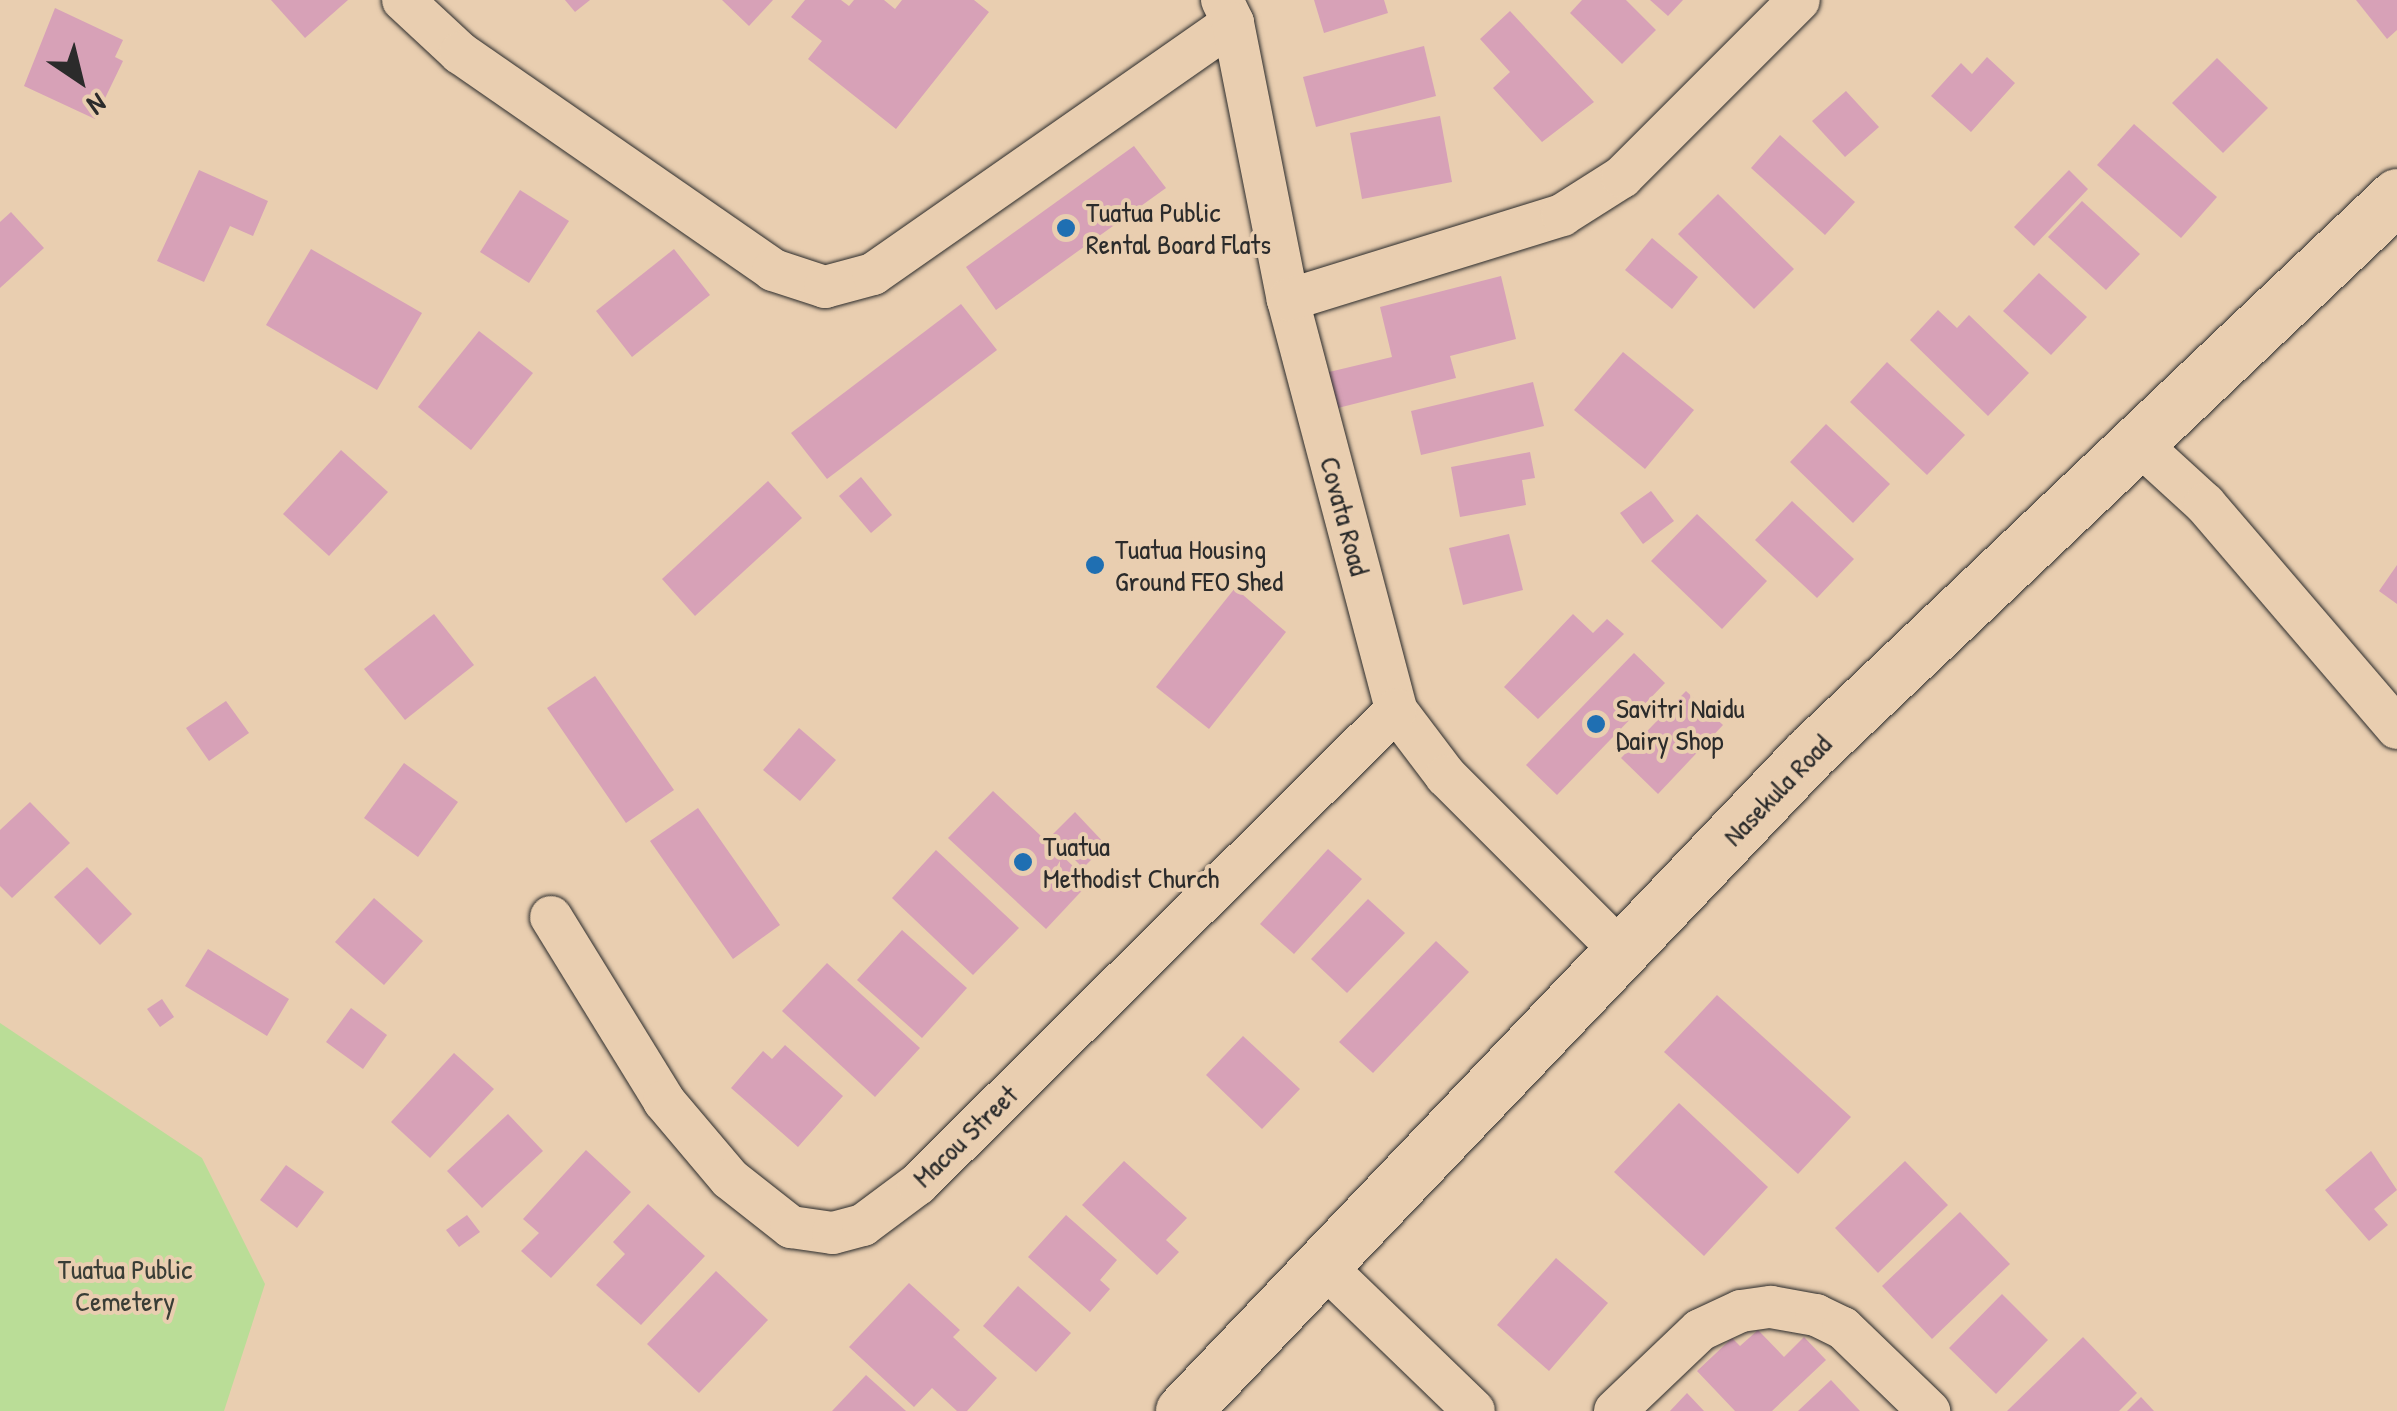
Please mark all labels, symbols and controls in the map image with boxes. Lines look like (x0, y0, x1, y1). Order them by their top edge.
north arrow (30, 30, 130, 130)
text: N (80, 85, 114, 124)
place label: Tuatua Public Rental Board Flats (1086, 195, 1271, 261)
marker: Tuatua Public Rental Board Flats (1055, 217, 1077, 239)
street label: Covata Road (1313, 453, 1377, 579)
place label: Tuatua Housing Ground FEO Shed (1115, 532, 1283, 598)
marker: Tuatua Housing Ground FEO Shed (1084, 554, 1106, 576)
place label: Savitri Naidu Dairy Shop (1616, 691, 1745, 757)
marker: Savitri Naidu Dairy Shop (1585, 713, 1607, 735)
street label: Nasekula Road (1716, 727, 1838, 853)
place label: Tuatua Methodist Church (1043, 829, 1219, 895)
marker: Tuatua Methodist Church (1012, 851, 1034, 873)
street label: Macou Street (906, 1078, 1024, 1194)
park label: Tuatua Public Cemetery (58, 1252, 192, 1318)

